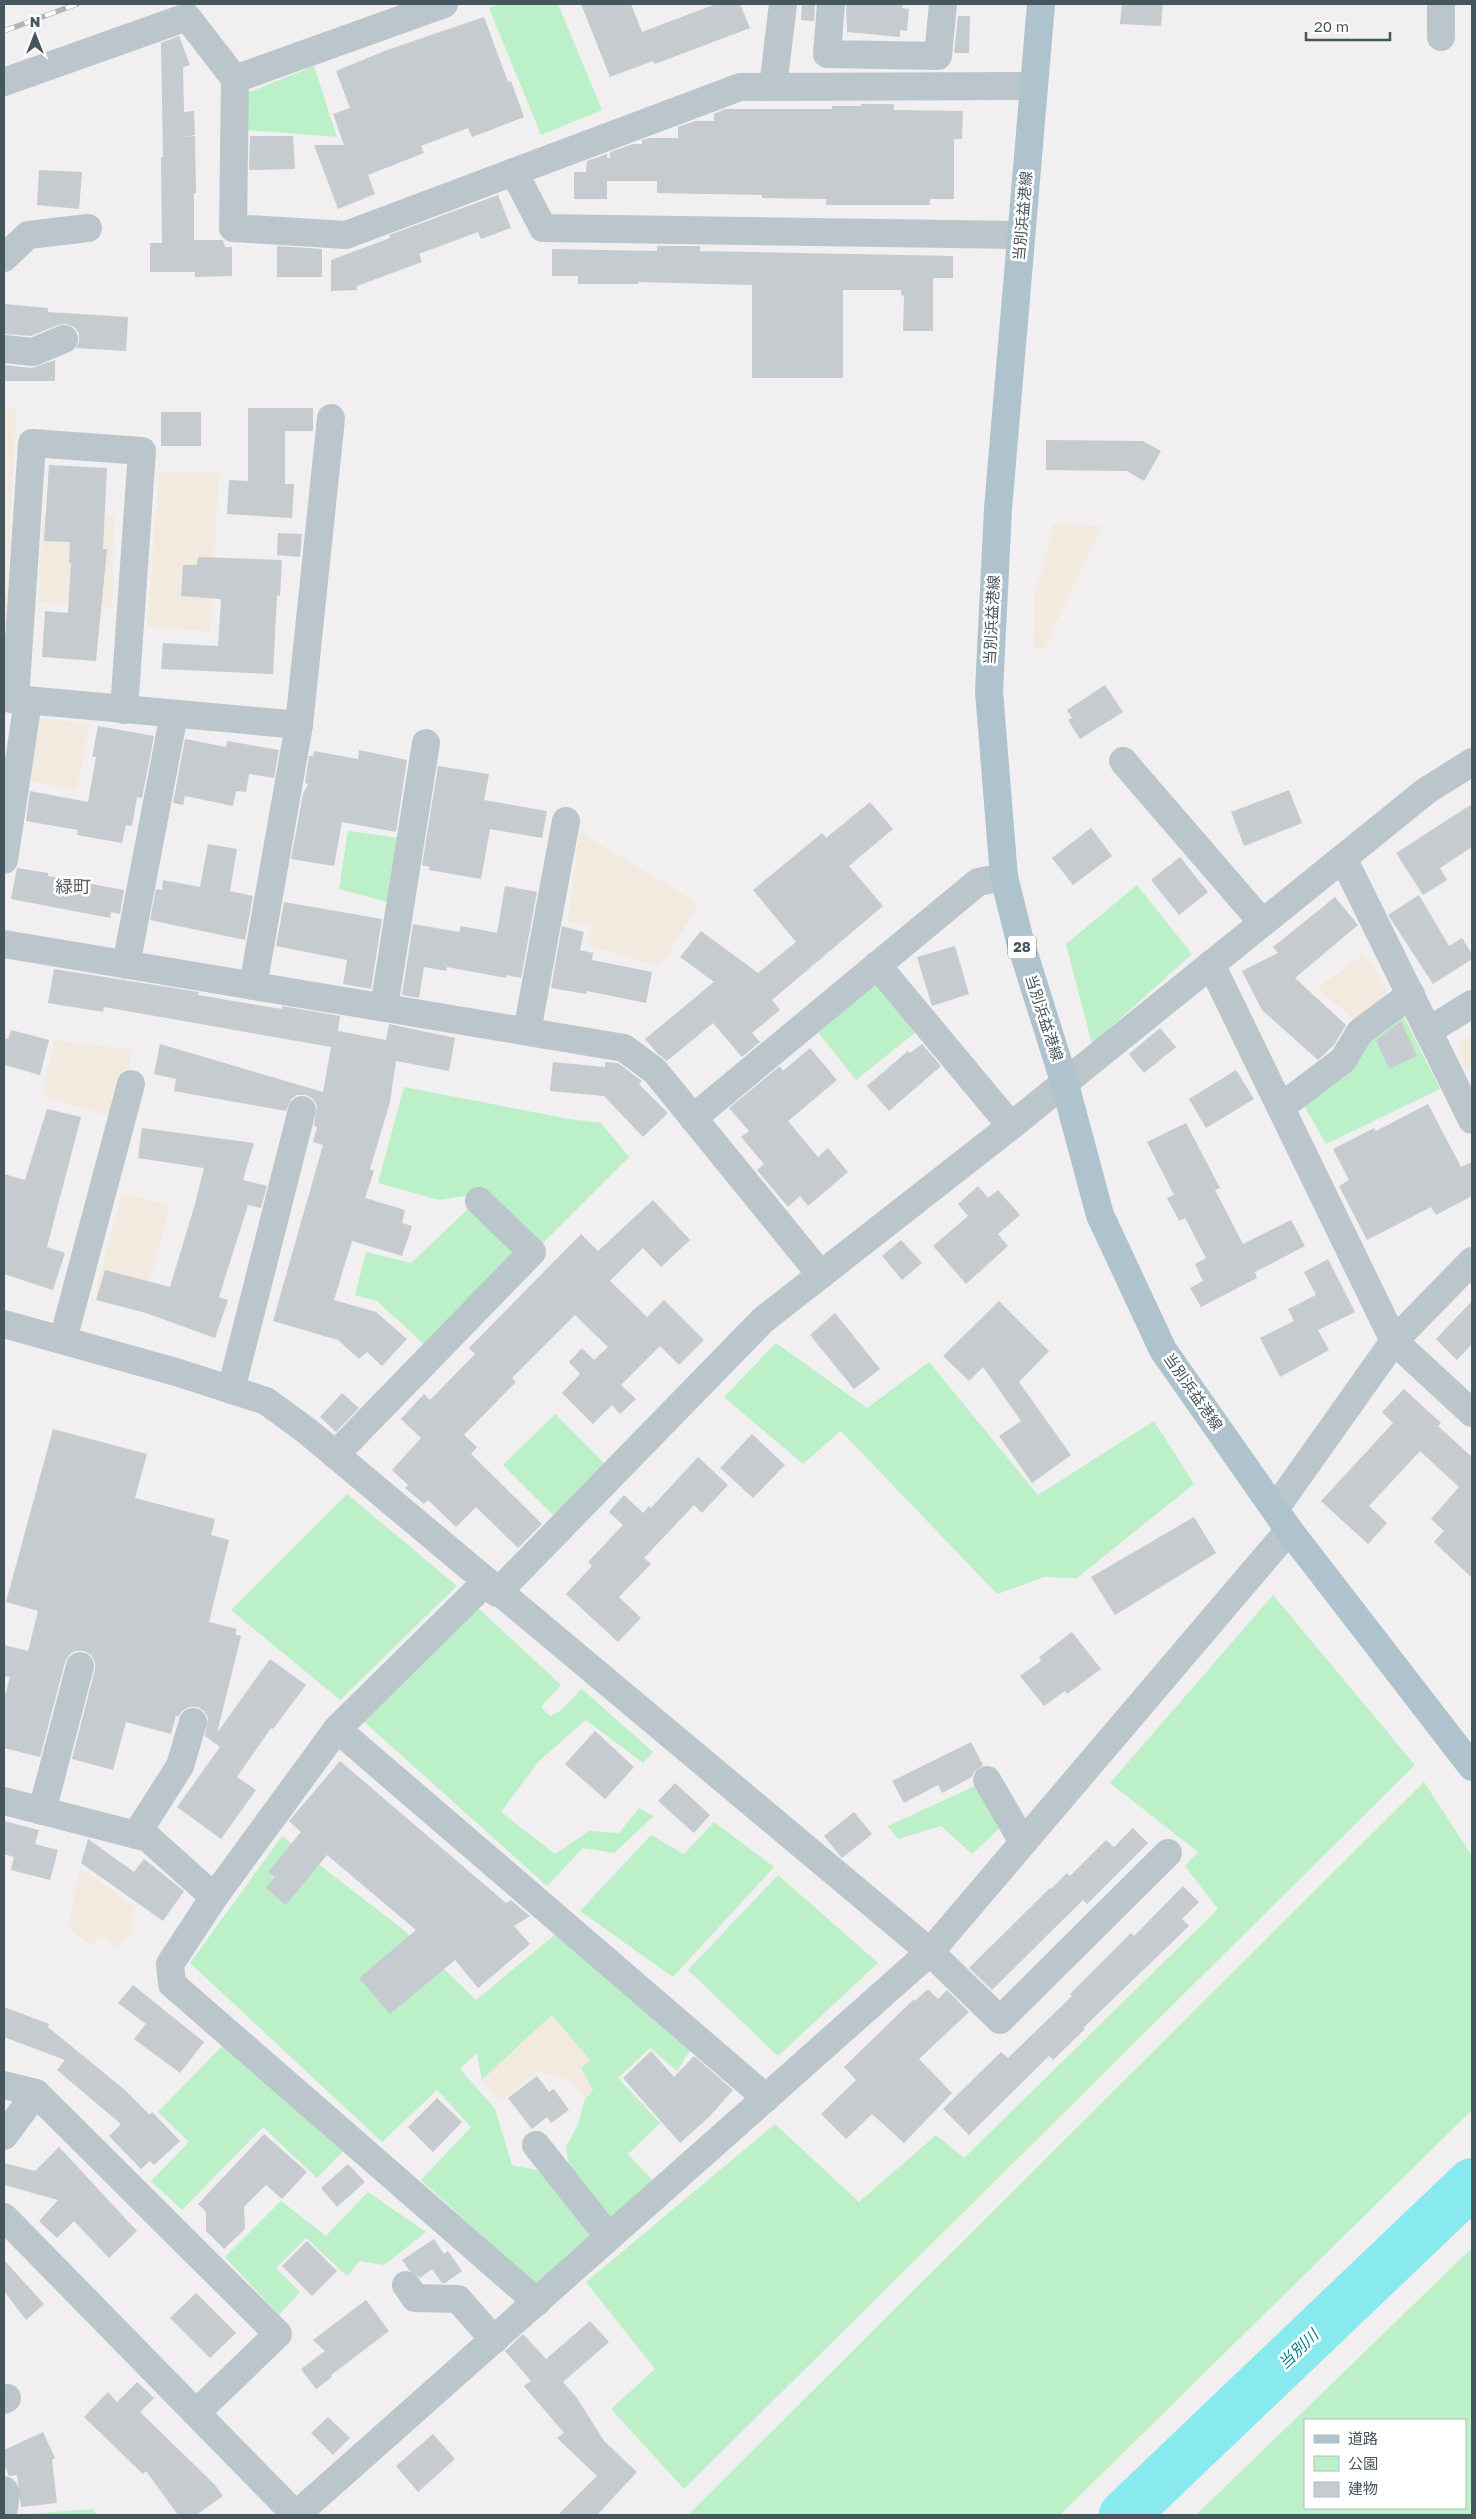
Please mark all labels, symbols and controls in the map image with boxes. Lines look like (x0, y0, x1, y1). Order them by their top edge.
north arrow (10, 10, 60, 60)
scale bar (1306, 10, 1390, 42)
text: N (30, 13, 40, 30)
text: 20 m (1314, 17, 1349, 35)
street label: 当別浜益港線 (1009, 170, 1035, 262)
street label: 当別浜益港線 (980, 575, 1002, 665)
district label: 緑町 (55, 875, 91, 897)
road number: 28 (1008, 936, 1036, 959)
street label: 当別浜益港線 (1022, 972, 1067, 1063)
street label: 当別浜益港線 (1161, 1349, 1227, 1433)
water label: 当別川 (1274, 2324, 1324, 2373)
legend (1304, 2419, 1466, 2509)
text: 道路 (1348, 2429, 1378, 2447)
text: 公園 (1348, 2454, 1378, 2472)
text: 建物 (1348, 2479, 1378, 2497)

